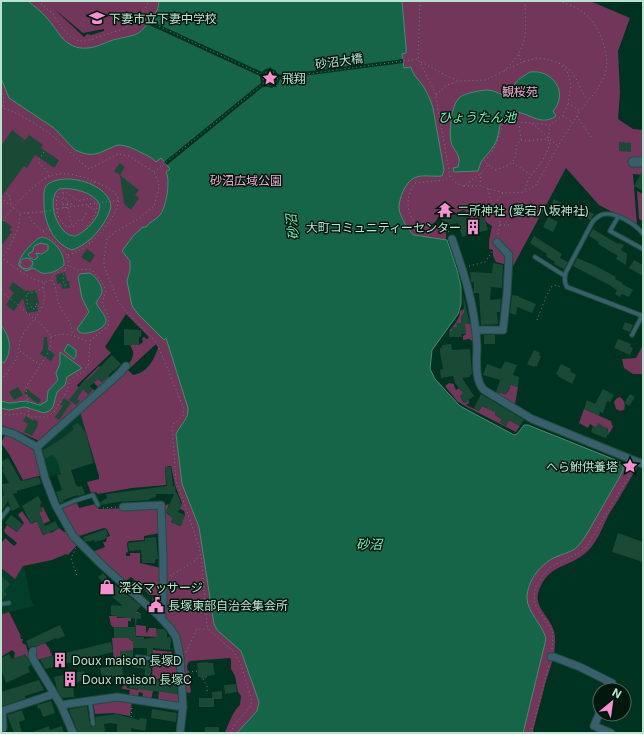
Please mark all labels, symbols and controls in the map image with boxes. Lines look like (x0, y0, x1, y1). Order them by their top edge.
school or university icon: 下妻市立下妻中学校 (88, 9, 106, 27)
place label: 下妻市立下妻中学校 (109, 11, 217, 26)
street label: 砂沼大橋 (314, 50, 364, 72)
place icon: 飛翔 (261, 69, 279, 87)
place label: 飛翔 (282, 71, 306, 86)
park label: 観桜苑 (502, 84, 538, 99)
water label: ひょうたん池 (438, 109, 518, 125)
park label: 砂沼広域公園 (210, 173, 282, 188)
temple icon: 二所神社 (愛宕八坂神社) (436, 201, 454, 219)
place label: 二所神社 (愛宕八坂神社) (457, 203, 589, 218)
water label: 砂沼 (282, 211, 302, 241)
building icon: 大町コミュニティーセンター (464, 218, 482, 236)
place label: 大町コミュニティーセンター (306, 220, 461, 235)
place icon: へら鮒供養塔 (621, 457, 639, 475)
place label: へら鮒供養塔 (546, 459, 618, 474)
water label: 砂沼 (356, 536, 384, 552)
shop icon: 深谷マッサージ (98, 578, 116, 596)
place label: 深谷マッサージ (119, 580, 203, 595)
public building icon: 長塚東部自治会集会所 (147, 596, 165, 614)
place label: 長塚東部自治会集会所 (168, 598, 288, 613)
building icon: Doux maison 長塚D (51, 651, 69, 669)
place label: Doux maison 長塚D (72, 653, 182, 668)
building icon: Doux maison 長塚C (61, 670, 79, 688)
place label: Doux maison 長塚C (82, 672, 192, 687)
north arrow (592, 682, 632, 722)
text: N (610, 685, 624, 701)

